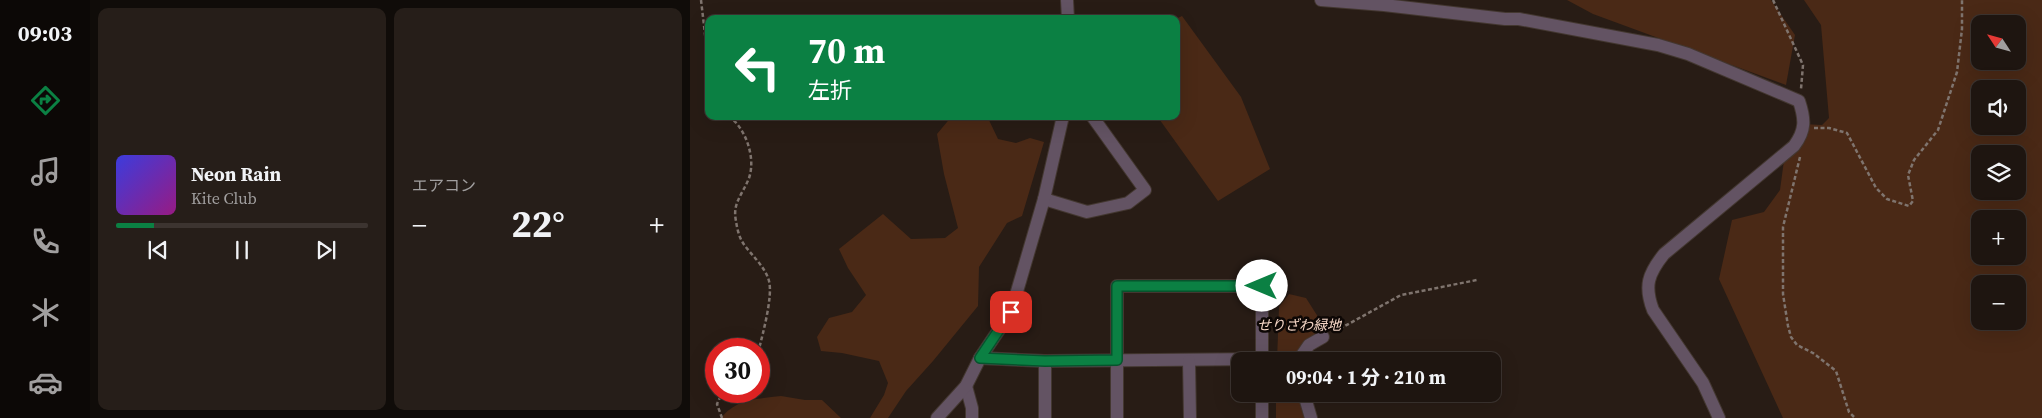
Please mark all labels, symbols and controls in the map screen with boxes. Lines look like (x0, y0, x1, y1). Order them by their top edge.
north arrow (1971, 15, 2026, 70)
map controls (1971, 15, 2026, 330)
text: 09:03 (18, 18, 72, 48)
text: 70 m (808, 27, 885, 75)
icon: left (725, 35, 790, 100)
text: 左折 (808, 75, 852, 105)
button: sound (1971, 80, 2026, 135)
icon: directions (28, 83, 63, 118)
button: layers (1971, 145, 2026, 200)
icon: music (28, 154, 63, 189)
text: Neon Rain (191, 161, 281, 187)
text: エアコン (412, 174, 476, 196)
text: Kite Club (191, 187, 257, 209)
text: 22° (511, 198, 565, 250)
text: − (412, 206, 427, 244)
text: + (649, 206, 664, 244)
button: + (1971, 210, 2026, 265)
icon: phone (28, 224, 63, 259)
icon: previous (144, 236, 172, 264)
icon: pause (228, 236, 256, 264)
icon: next (312, 236, 340, 264)
position arrow (1235, 259, 1287, 311)
button: − (1971, 275, 2026, 330)
pin (990, 291, 1032, 333)
icon: climate (28, 295, 63, 330)
icon: arrive (997, 298, 1025, 326)
park label: せりざわ緑地 (1257, 315, 1343, 335)
speed limit sign: 30 (705, 338, 770, 403)
text: 09:04 · 1 分 · 210 m (1286, 364, 1446, 390)
icon: car (28, 365, 63, 400)

